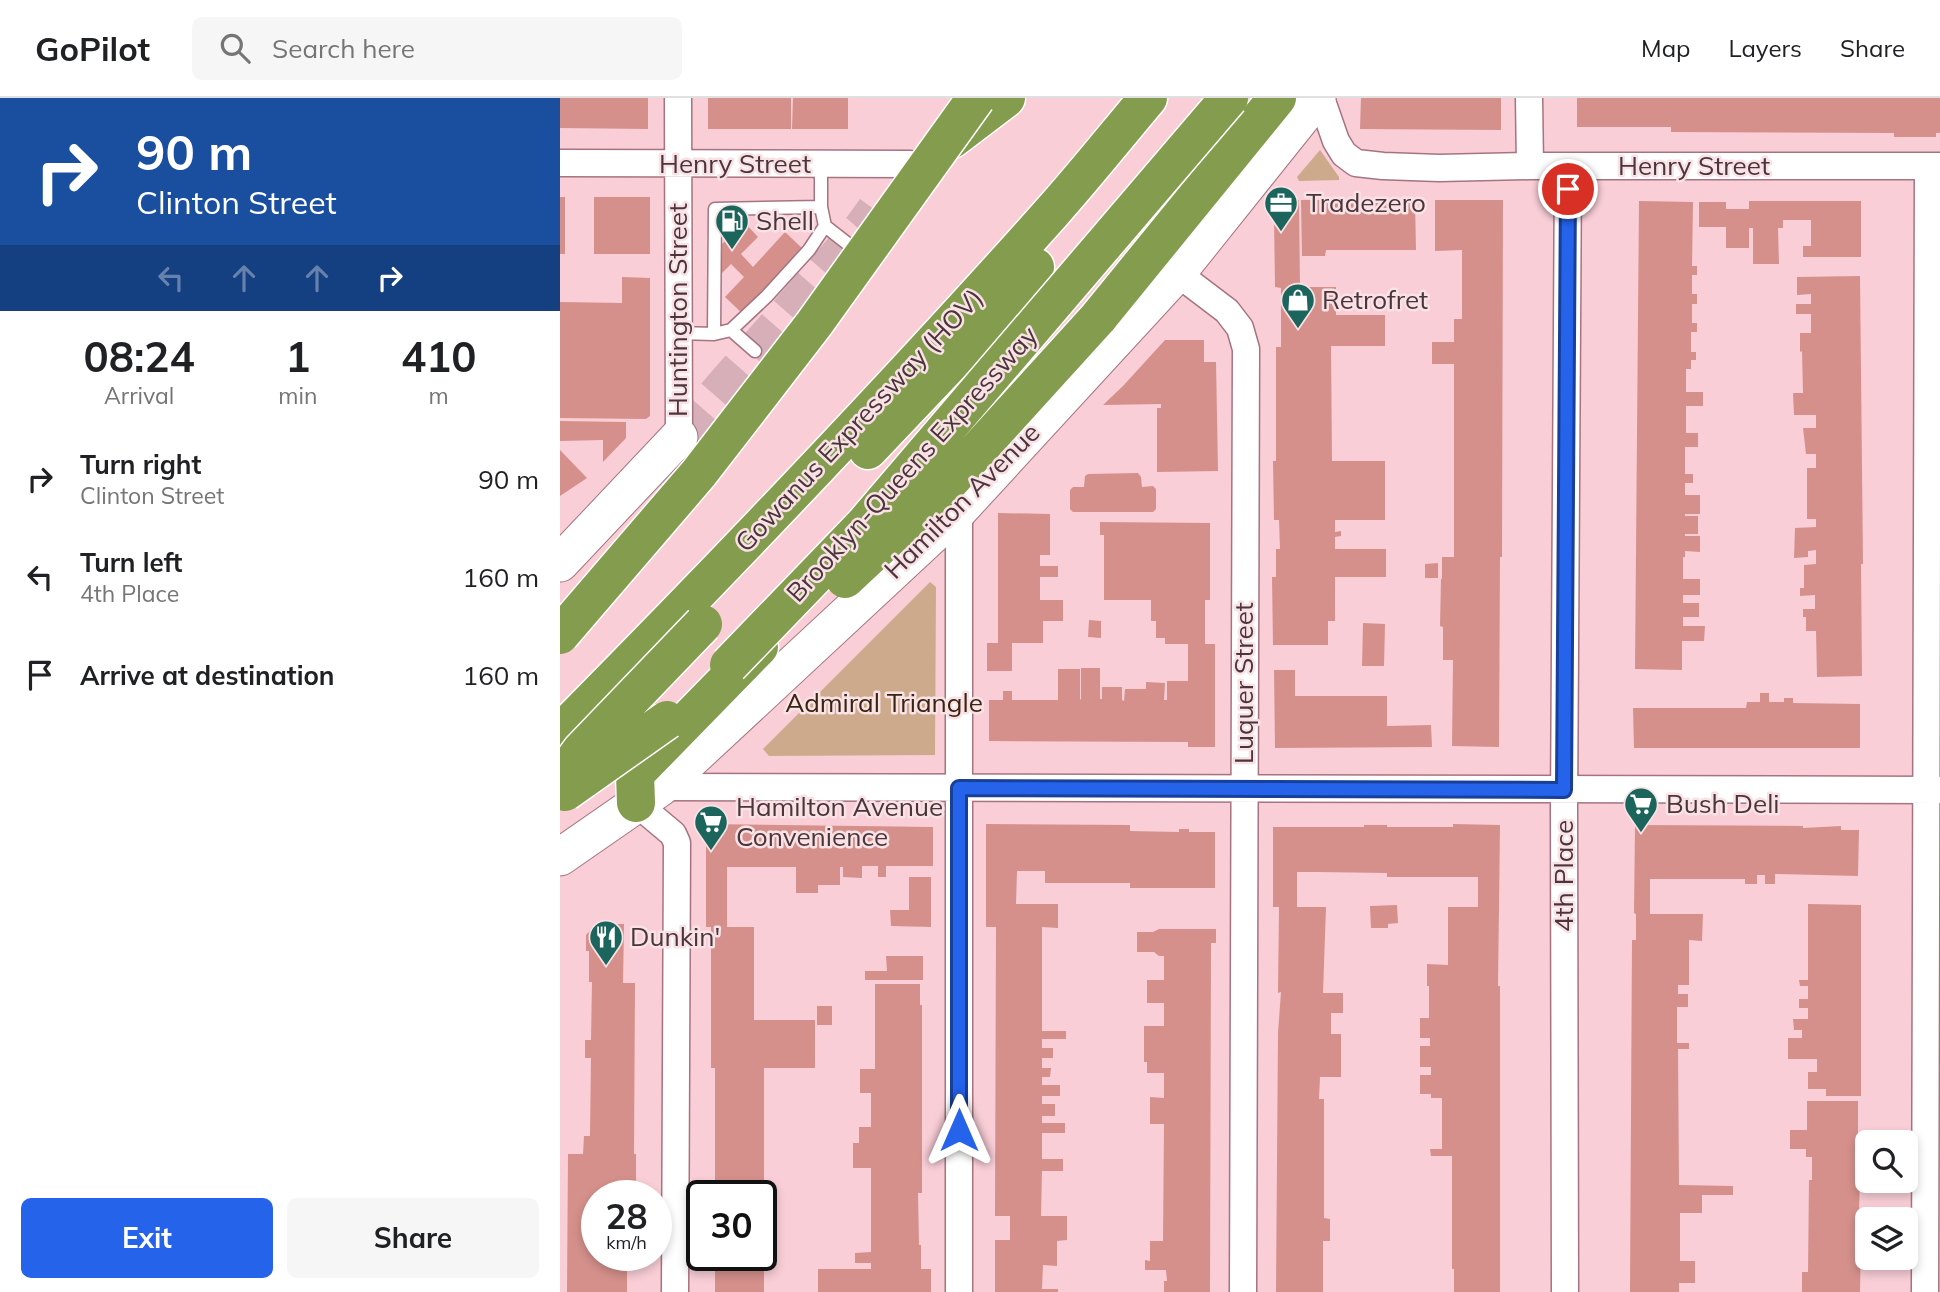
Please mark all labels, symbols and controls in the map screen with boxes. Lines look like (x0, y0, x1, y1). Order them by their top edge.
search box (192, 17, 682, 80)
text: GoPilot (35, 28, 150, 69)
icon: search (216, 29, 254, 67)
text: Search here (272, 32, 415, 65)
text: Map (1641, 33, 1690, 63)
text: Layers (1728, 33, 1802, 63)
text: Share (1840, 33, 1905, 63)
text: 90 m (136, 121, 252, 182)
icon: right (21, 126, 112, 217)
street label: Henry Street (659, 147, 811, 180)
street label: Henry Street (1618, 149, 1770, 182)
pin (1538, 159, 1598, 219)
icon: arrive (1549, 170, 1587, 208)
text: Clinton Street (136, 182, 337, 222)
office icon: Tradezero (1262, 184, 1300, 233)
place label: Tradezero (1306, 186, 1426, 219)
fuel station icon: Shell (713, 202, 751, 251)
street label: Huntington Street (661, 203, 694, 417)
place label: Shell (756, 204, 814, 237)
icon: left (152, 259, 190, 297)
icon: ahead (225, 259, 263, 297)
icon: ahead (298, 259, 336, 297)
icon: right (371, 259, 409, 297)
street label: Gowanus Expressway (HOV) (728, 281, 990, 558)
shop icon: Retrofret (1279, 281, 1317, 330)
place label: Retrofret (1322, 283, 1428, 316)
street label: Brooklyn-Queens Expressway (779, 319, 1044, 608)
text: 08:24 (84, 330, 195, 383)
text: 1 (285, 330, 310, 383)
text: 410 (401, 330, 476, 383)
text: Arrival (104, 381, 174, 410)
text: min (278, 381, 317, 410)
text: m (429, 381, 449, 410)
street label: Hamilton Avenue (877, 416, 1047, 586)
text: Turn right (80, 448, 201, 481)
icon: right (21, 460, 59, 498)
text: 90 m (478, 463, 539, 496)
text: Clinton Street (80, 481, 224, 510)
text: Turn left (80, 546, 182, 579)
icon: left (21, 558, 59, 596)
text: 160 m (463, 561, 539, 594)
text: 4th Place (80, 579, 179, 608)
street label: Luquer Street (1227, 602, 1260, 764)
icon: arrive (21, 656, 59, 694)
text: Arrive at destination (80, 659, 335, 692)
text: 160 m (463, 659, 539, 692)
park label: Admiral Triangle (785, 686, 983, 719)
supermarket icon: Bush Deli (1622, 785, 1660, 834)
place label: Bush Deli (1666, 787, 1780, 820)
place label: Hamilton Avenue Convenience (736, 790, 943, 853)
supermarket icon: Hamilton Avenue Convenience (692, 803, 730, 852)
street label: 4th Place (1547, 820, 1580, 932)
restaurant icon: Dunkin' (587, 918, 625, 967)
place label: Dunkin' (630, 920, 720, 953)
position arrow (922, 1093, 996, 1167)
map controls (1855, 1130, 1918, 1270)
button: search (1855, 1130, 1918, 1193)
speed limit sign: 30 (686, 1180, 777, 1271)
text: 28 (605, 1194, 648, 1238)
button: Exit (21, 1198, 273, 1278)
button: Share (287, 1198, 539, 1278)
button: layers (1855, 1207, 1918, 1270)
text: km/h (606, 1231, 647, 1254)

